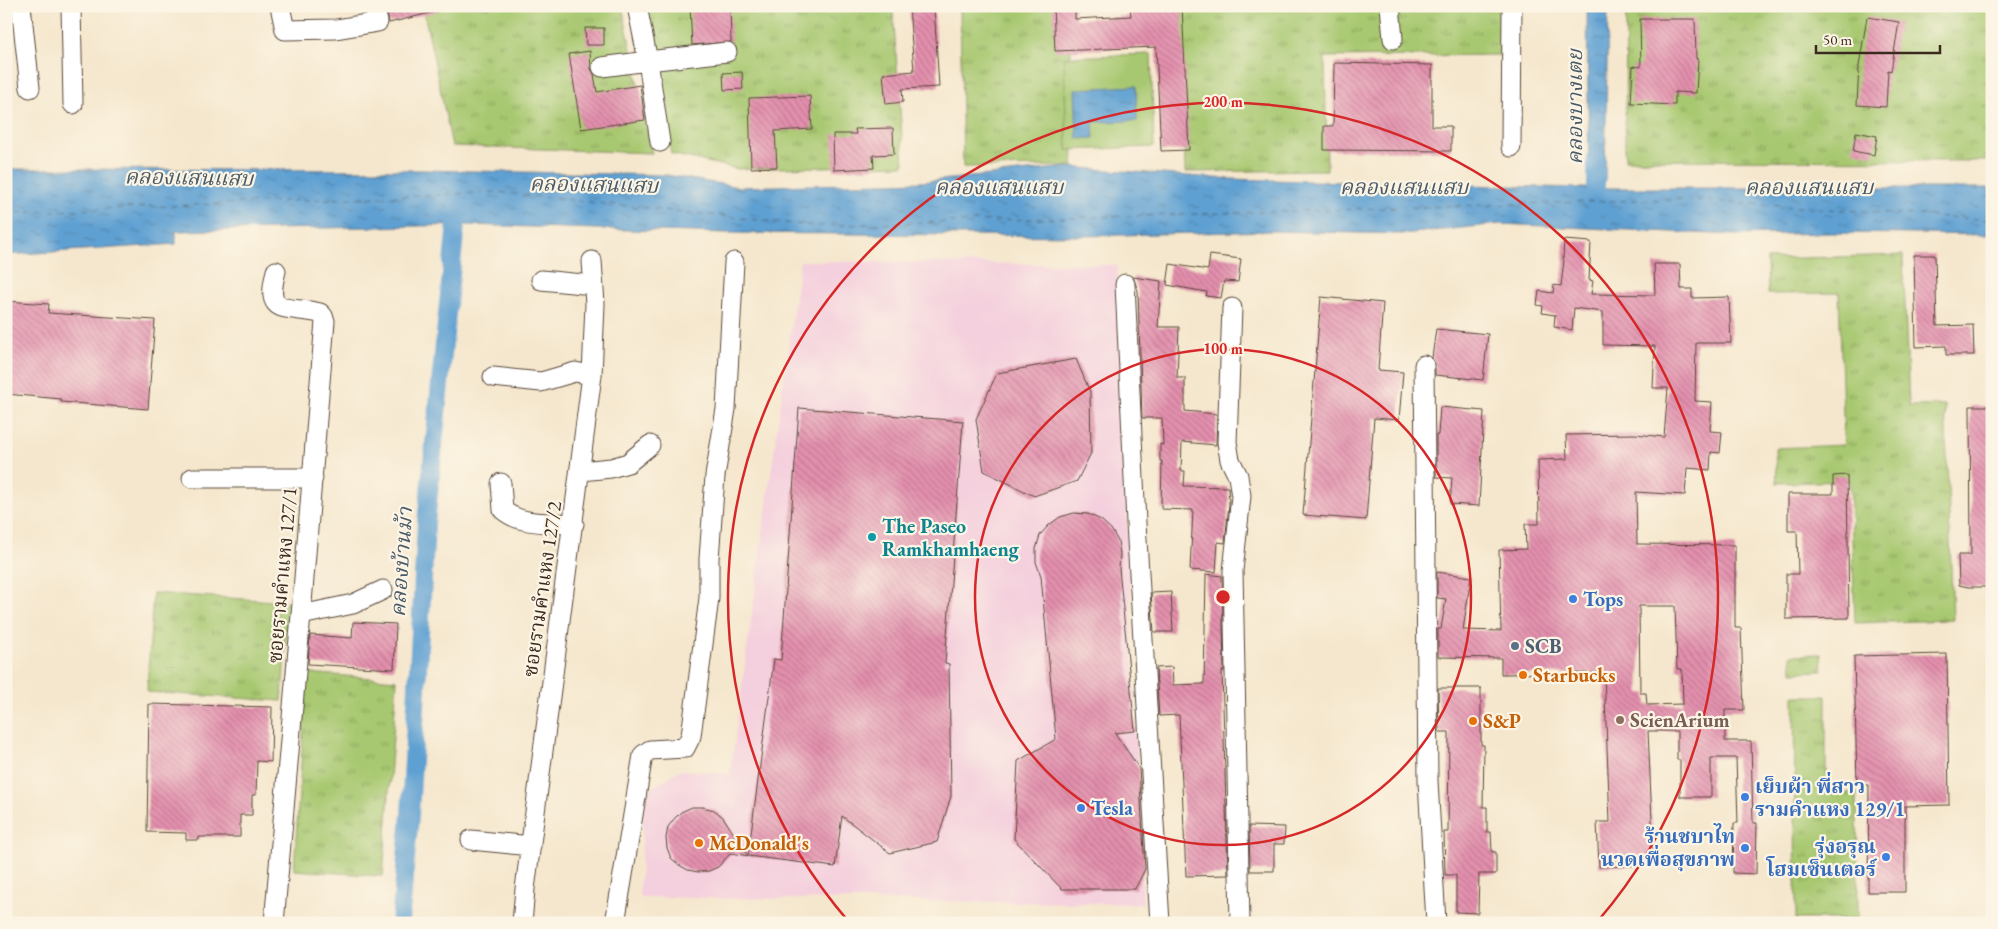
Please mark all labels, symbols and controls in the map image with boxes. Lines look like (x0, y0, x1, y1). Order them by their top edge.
scale bar (1816, 22, 1939, 54)
text: 50 m (1823, 30, 1852, 49)
water label: คลองบางเตย (1561, 48, 1588, 165)
text: 200 m (1203, 92, 1243, 111)
water label: คลองแสนแสบ (124, 162, 255, 192)
water label: คลองแสนแสบ (529, 169, 660, 199)
water label: คลองแสนแสบ (935, 173, 1065, 200)
water label: คลองแสนแสบ (1340, 173, 1470, 200)
water label: คลองแสนแสบ (1745, 173, 1875, 200)
text: 100 m (1203, 339, 1243, 358)
street label: ซอยรามคำแหง 127/1 (261, 486, 303, 664)
street label: ซอยรามคำแหง 127/2 (517, 499, 567, 678)
water label: คลองบ้านม้า (384, 506, 418, 618)
place label: The Paseo Ramkhamhaeng (882, 513, 1020, 562)
marker: The Paseo Ramkhamhaeng (866, 531, 878, 543)
place label: Tops (1583, 586, 1623, 612)
centre of rings (1214, 588, 1232, 606)
marker: Tops (1567, 593, 1579, 605)
place label: SCB (1525, 633, 1562, 659)
marker: SCB (1509, 640, 1521, 652)
place label: Starbucks (1533, 662, 1615, 688)
marker: Starbucks (1517, 669, 1529, 681)
place label: ScienArium (1630, 707, 1730, 733)
place label: S&P (1483, 708, 1521, 734)
marker: ScienArium (1614, 714, 1626, 726)
marker: S&P (1467, 715, 1479, 727)
place label: เย็บผ้า พี่สาว รามคำแหง 129/1 (1755, 771, 1905, 822)
marker: เย็บผ้า พี่สาว รามคำแหง 129/1 (1739, 791, 1751, 803)
place label: Tesla (1091, 795, 1133, 821)
marker: Tesla (1075, 802, 1087, 814)
place label: ร้านชบาไท นวดเพื่อสุขภาพ (1601, 823, 1735, 872)
place label: McDonald's (709, 830, 809, 856)
place label: รุ่งอรุณ โฮมเซ็นเตอร์ (1765, 833, 1878, 882)
marker: McDonald's (693, 837, 705, 849)
marker: ร้านชบาไท นวดเพื่อสุขภาพ (1739, 842, 1751, 854)
marker: รุ่งอรุณ โฮมเซ็นเตอร์ (1880, 851, 1892, 863)

